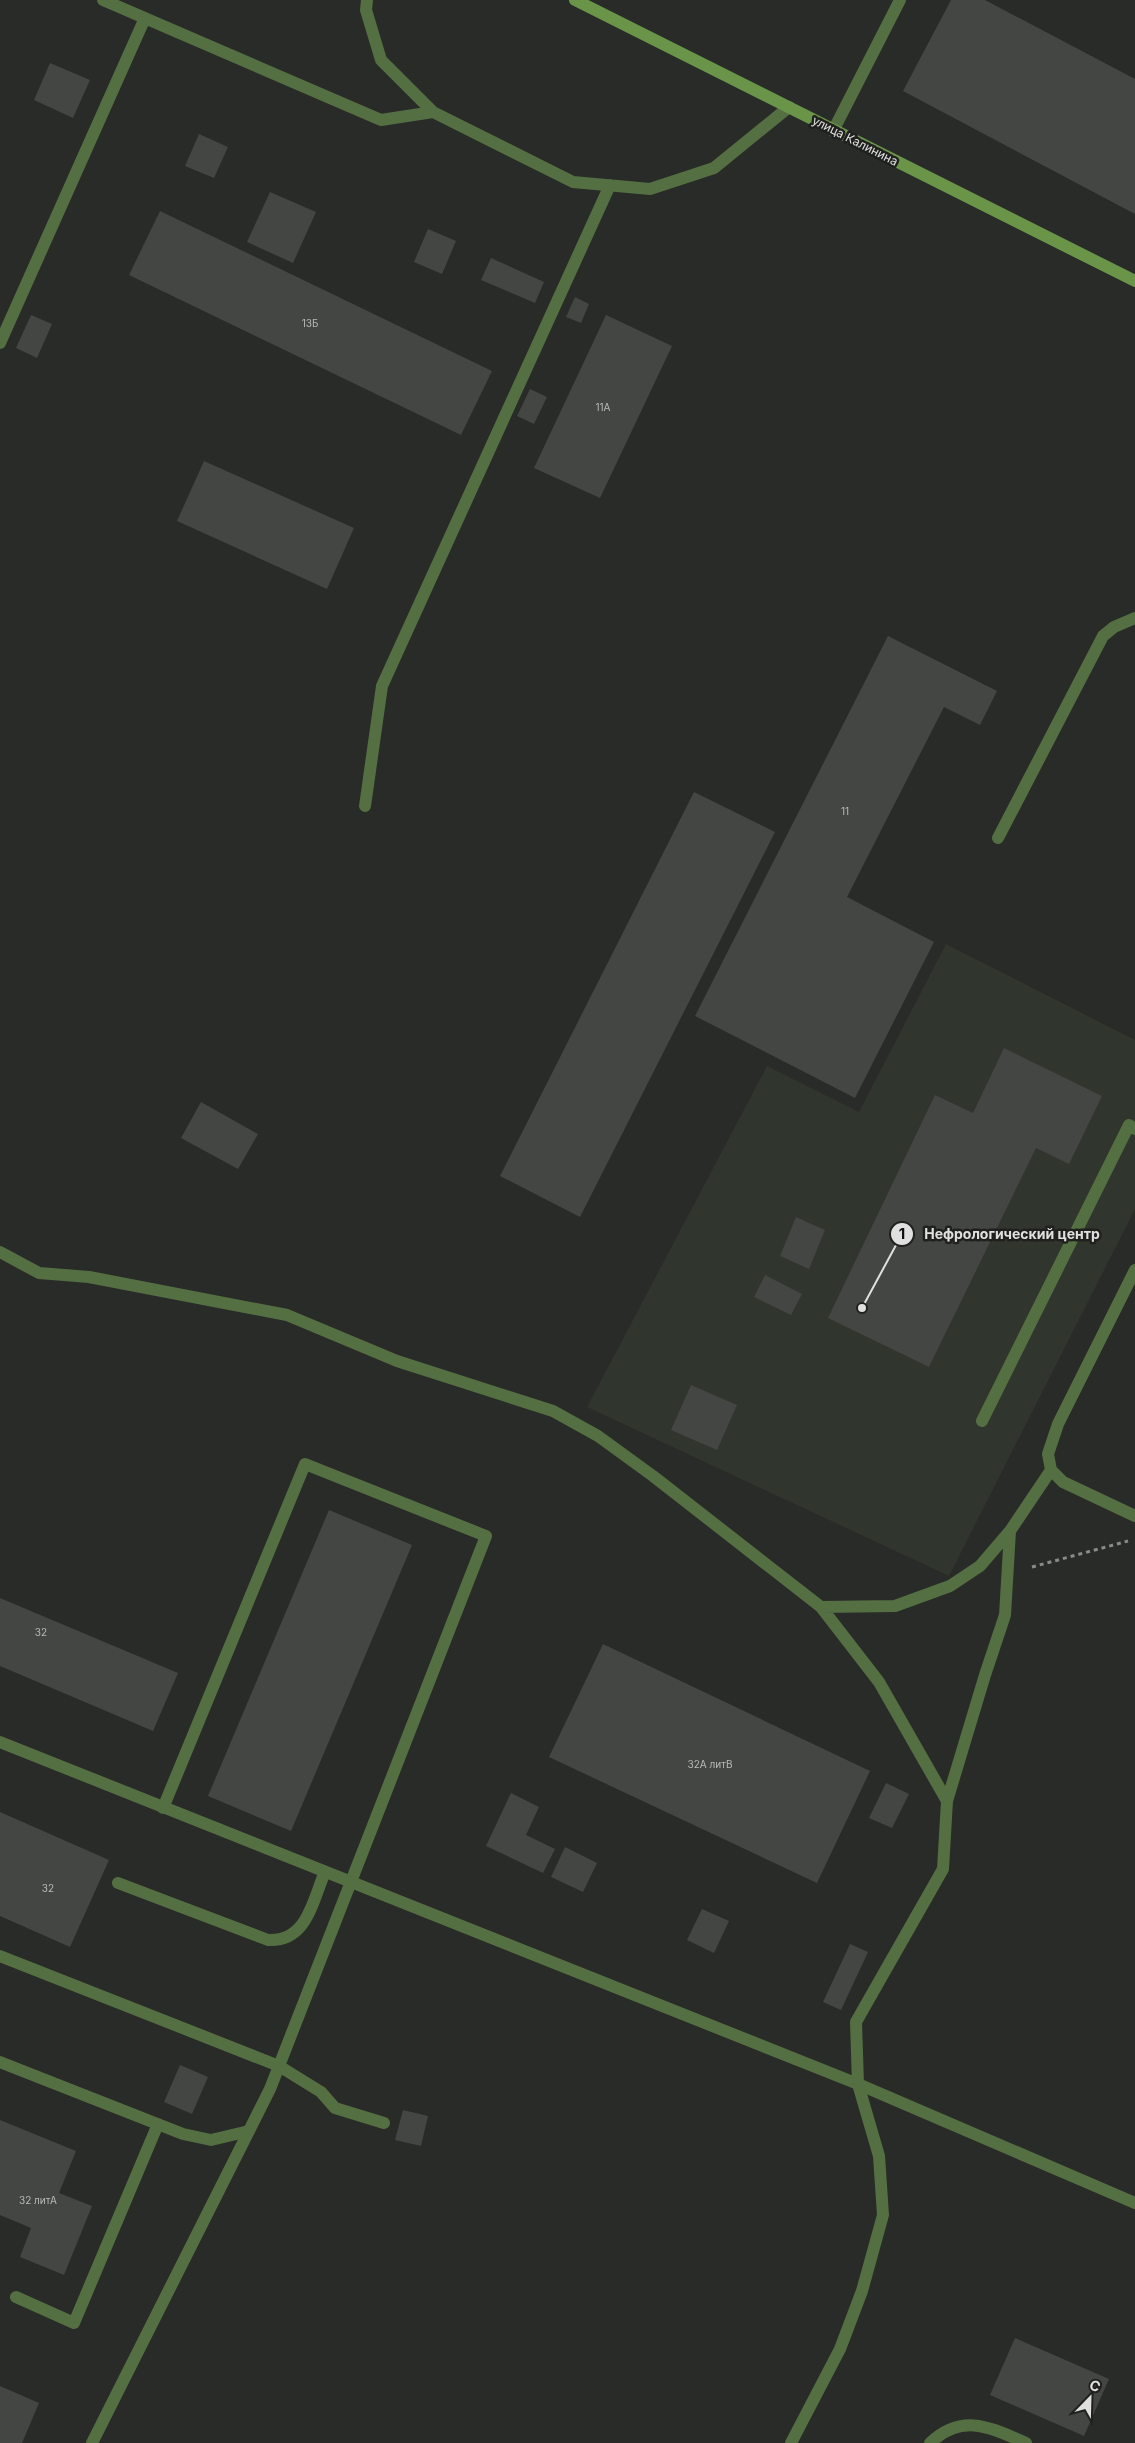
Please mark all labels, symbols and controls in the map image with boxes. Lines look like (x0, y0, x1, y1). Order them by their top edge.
street label: улица Калинина (810, 112, 901, 169)
house number: 13Б (302, 317, 318, 329)
house number: 11А (595, 401, 611, 413)
house number: 11 (841, 805, 849, 817)
callout: Нефрологический центр (890, 1220, 1110, 1249)
text: 1 (899, 1224, 905, 1243)
text: Нефрологический центр (924, 1225, 1100, 1242)
house number: 32 (35, 1626, 47, 1638)
house number: 32А литВ (687, 1758, 733, 1770)
house number: 32 (42, 1882, 54, 1894)
house number: 32 литА (19, 2194, 57, 2206)
north arrow (1065, 2373, 1115, 2423)
text: С (1087, 2376, 1103, 2395)

